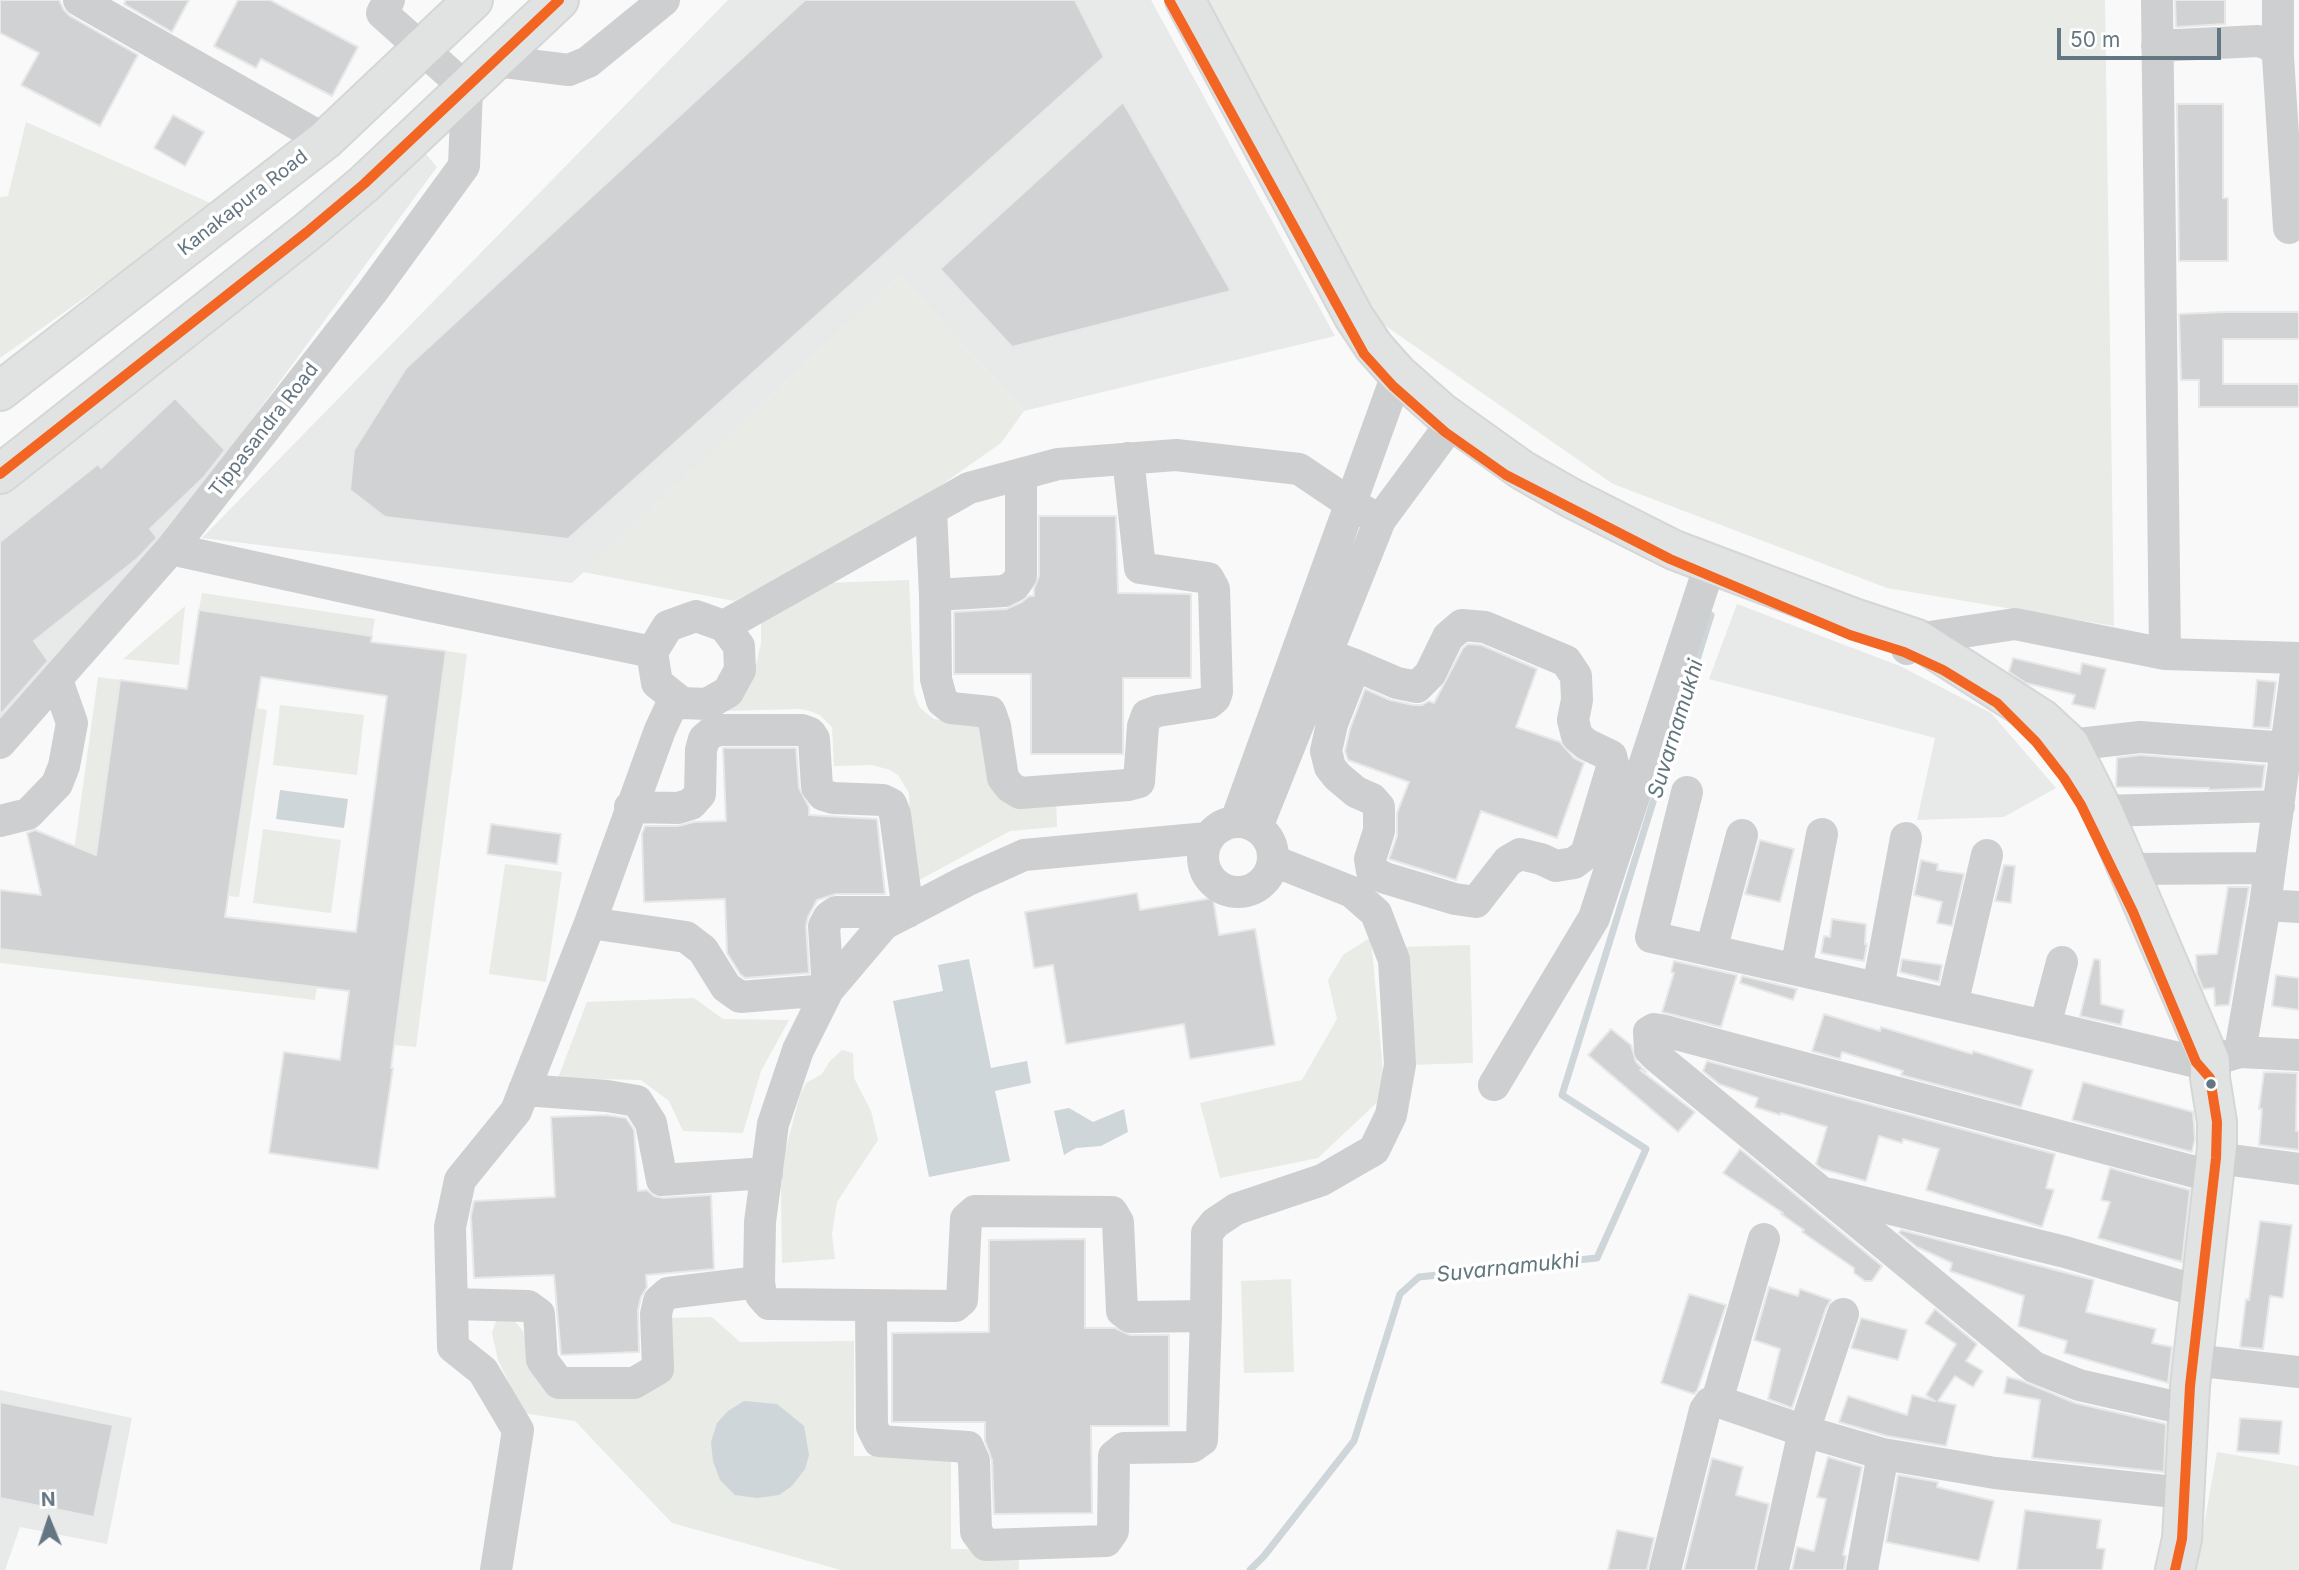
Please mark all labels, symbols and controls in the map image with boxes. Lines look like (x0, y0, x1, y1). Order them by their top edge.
scale bar (2061, 14, 2226, 58)
text: 50 m (2070, 27, 2120, 52)
street label: Kanakapura Road (174, 145, 312, 261)
street label: Tippasandra Road (205, 359, 323, 501)
water label: Suvarnamukhi (1643, 657, 1709, 801)
unlabelled marker (2204, 1077, 2218, 1091)
water label: Suvarnamukhi (1435, 1248, 1581, 1288)
north arrow (14, 1486, 84, 1556)
text: N (41, 1488, 56, 1511)

